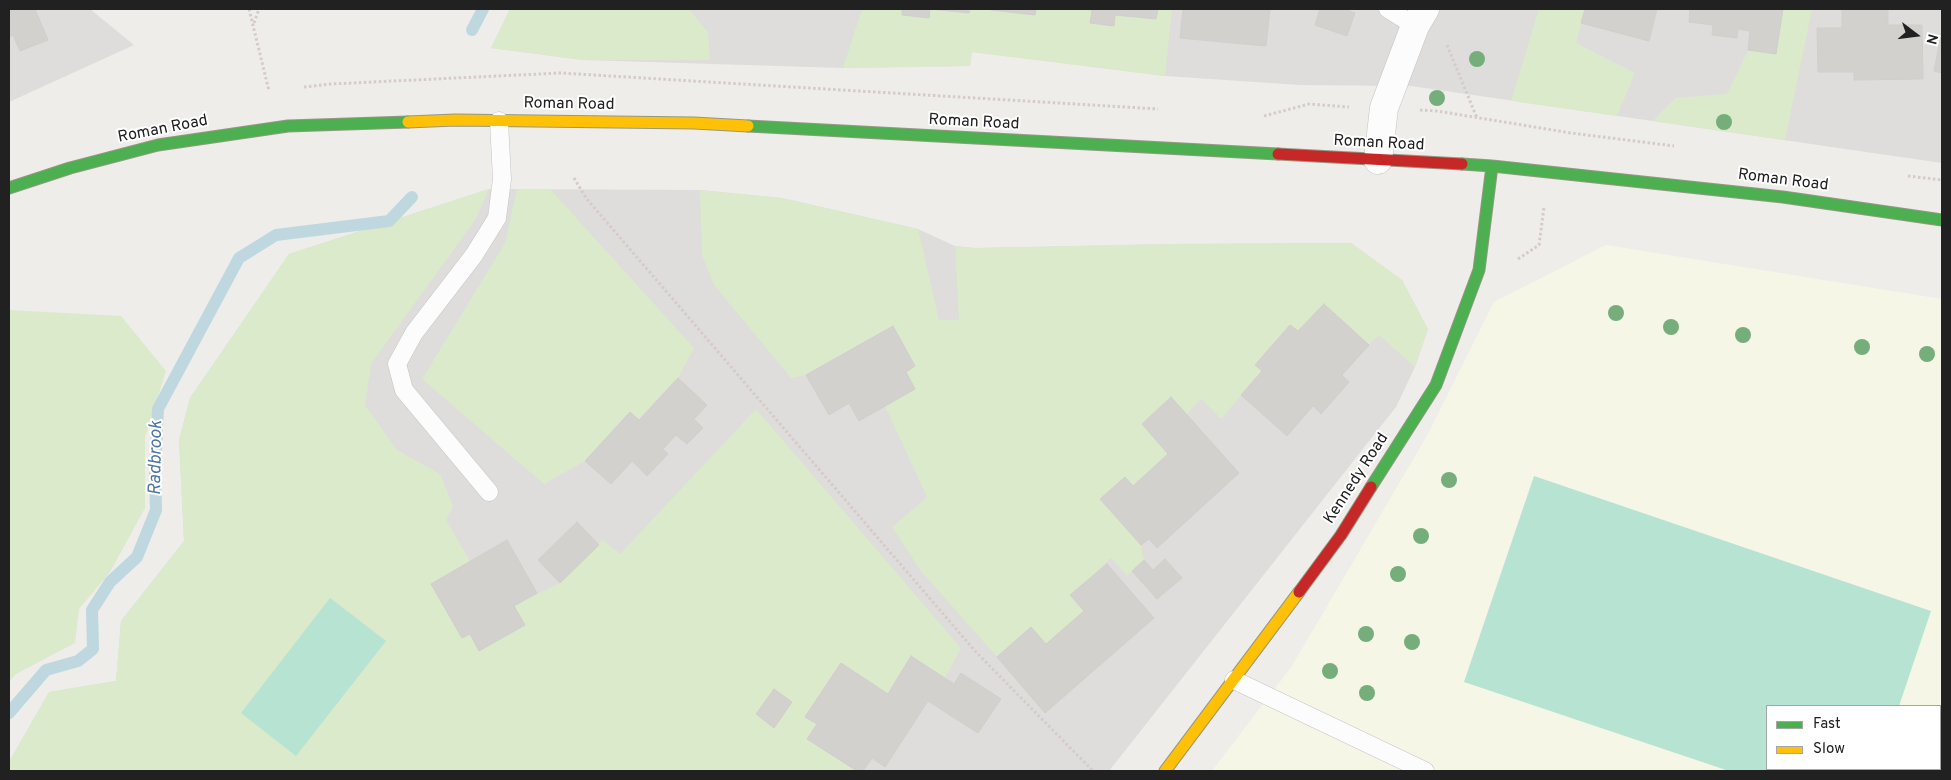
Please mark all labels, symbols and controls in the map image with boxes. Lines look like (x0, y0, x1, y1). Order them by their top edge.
north arrow (1891, 10, 1941, 60)
text: N (1921, 32, 1940, 46)
street label: Roman Road (523, 95, 615, 115)
street label: Roman Road (928, 111, 1020, 135)
street label: Roman Road (116, 112, 210, 148)
street label: Roman Road (1333, 132, 1425, 156)
street label: Roman Road (1737, 166, 1829, 196)
water label: Radbrook (146, 420, 168, 496)
street label: Kennedy Road (1320, 430, 1394, 528)
legend (1766, 705, 1941, 770)
text: Fast (1813, 715, 1841, 734)
text: Slow (1813, 740, 1845, 759)

